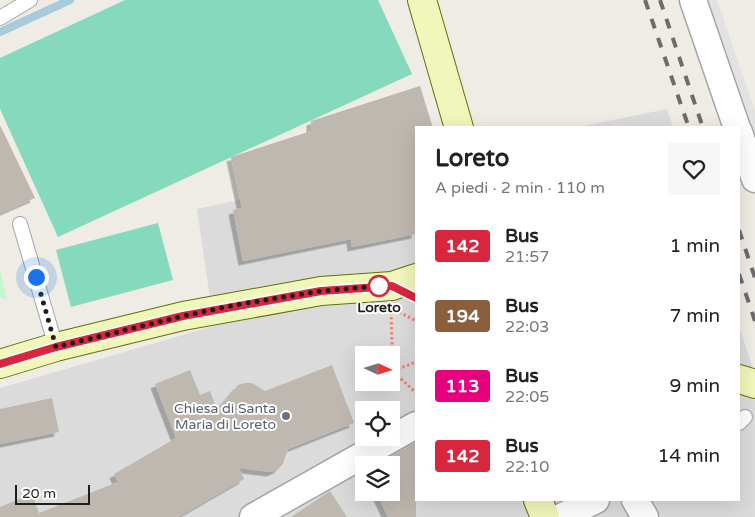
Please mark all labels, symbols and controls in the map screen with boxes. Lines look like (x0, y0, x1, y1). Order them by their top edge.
button: heart (668, 143, 720, 195)
text: Loreto (435, 144, 509, 173)
text: A piedi · 2 min · 110 m (435, 178, 605, 198)
text: Bus (505, 225, 539, 247)
text: 142 (446, 235, 479, 257)
text: 1 min (669, 235, 720, 257)
text: 21:57 (505, 247, 549, 267)
your location (24, 265, 49, 290)
marker: Loreto (368, 275, 390, 297)
text: Bus (505, 295, 539, 317)
place label: Loreto (357, 299, 401, 316)
text: 194 (446, 305, 479, 327)
text: 7 min (669, 305, 720, 327)
text: 22:03 (505, 317, 549, 337)
north arrow (355, 346, 400, 391)
map controls (355, 346, 400, 501)
text: Bus (505, 365, 539, 387)
text: 113 (446, 375, 479, 397)
text: 9 min (669, 375, 720, 397)
text: 22:05 (505, 387, 549, 407)
place label: Chiesa di Santa Maria di Loreto (174, 400, 276, 433)
button: locate (355, 401, 400, 446)
marker: Chiesa di Santa Maria di Loreto (280, 410, 292, 422)
text: Bus (505, 435, 539, 457)
text: 142 (446, 445, 479, 467)
text: 14 min (657, 445, 720, 467)
button: layers (355, 456, 400, 501)
text: 22:10 (505, 457, 549, 477)
scale bar (15, 482, 90, 505)
text: 20 m (22, 485, 56, 502)

